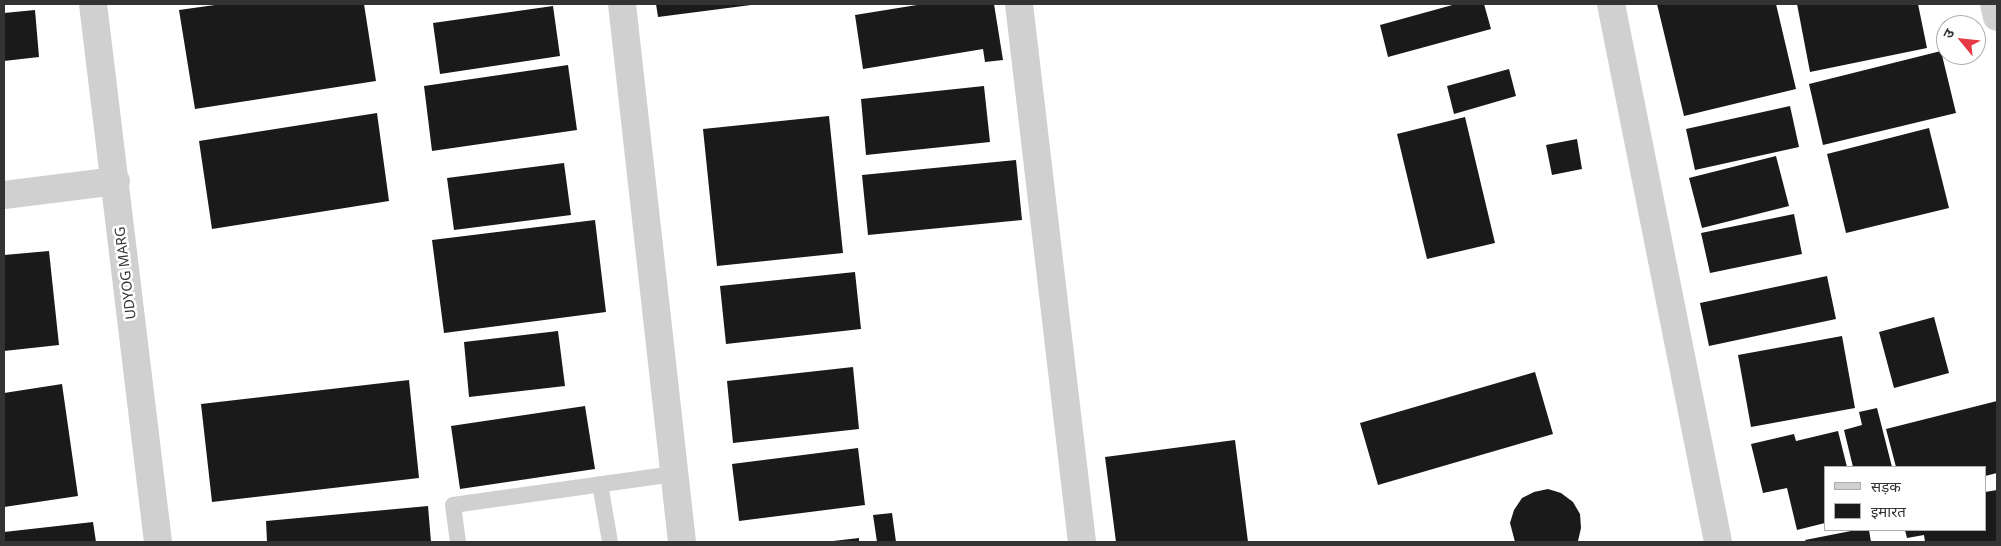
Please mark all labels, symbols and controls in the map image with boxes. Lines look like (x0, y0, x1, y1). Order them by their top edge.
north arrow (1936, 15, 1986, 65)
text: उ (1938, 25, 1959, 41)
street label: UDYOG MARG (112, 226, 140, 320)
legend (1824, 466, 1986, 531)
text: सड़क (1871, 476, 1901, 496)
text: इमारत (1871, 501, 1906, 521)

